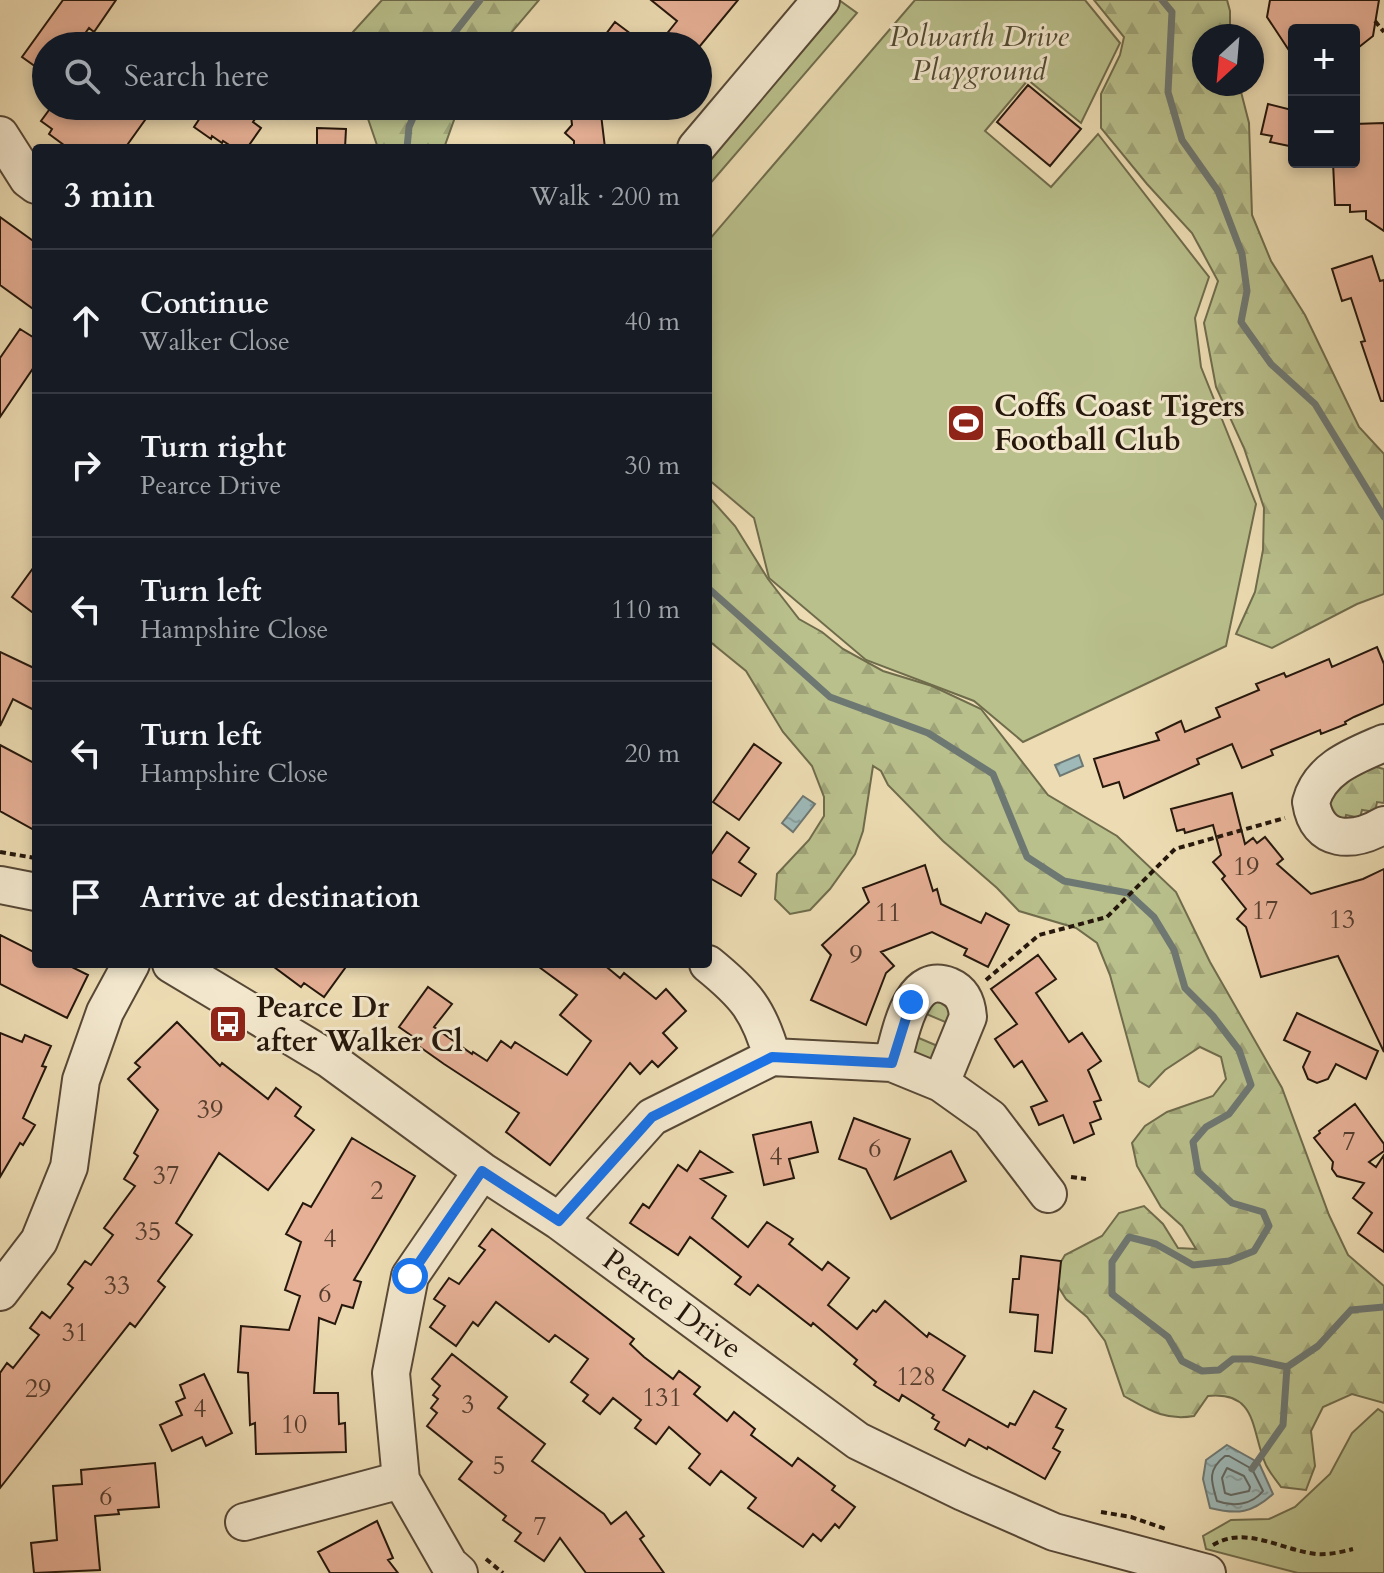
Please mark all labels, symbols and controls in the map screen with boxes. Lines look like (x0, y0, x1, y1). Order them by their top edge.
park label: Polwarth Drive Playground (889, 16, 1069, 91)
north arrow (1192, 24, 1264, 96)
map controls (1288, 24, 1360, 168)
button: + (1288, 24, 1360, 96)
search box (32, 32, 712, 120)
icon: search (60, 54, 104, 98)
text: Search here (124, 56, 269, 97)
button: − (1288, 96, 1360, 168)
text: 3 min (64, 173, 155, 219)
text: Walk · 200 m (530, 179, 680, 214)
text: Continue (140, 283, 269, 324)
icon: ahead (64, 299, 108, 343)
text: 40 m (624, 304, 680, 339)
text: Walker Close (140, 324, 290, 359)
place label: Coffs Coast Tigers Football Club (994, 386, 1245, 461)
sports icon: Coffs Coast Tigers Football Club (945, 402, 987, 444)
text: Turn right (140, 427, 286, 468)
icon: right (64, 443, 108, 487)
text: 30 m (624, 448, 680, 483)
text: Pearce Drive (140, 468, 281, 503)
text: Turn left (140, 571, 262, 612)
icon: left (64, 587, 108, 631)
text: 110 m (611, 592, 680, 627)
text: Hampshire Close (140, 612, 328, 647)
text: Turn left (140, 715, 262, 756)
icon: left (64, 731, 108, 775)
text: 20 m (624, 736, 680, 771)
text: Hampshire Close (140, 756, 328, 791)
house number: 19 (1233, 849, 1259, 884)
icon: arrive (64, 875, 108, 919)
text: Arrive at destination (140, 877, 420, 918)
house number: 17 (1252, 893, 1278, 928)
house number: 11 (875, 895, 901, 930)
house number: 13 (1329, 902, 1355, 937)
house number: 9 (849, 937, 863, 972)
route end (893, 984, 929, 1020)
place label: Pearce Dr after Walker Cl (256, 987, 463, 1062)
bus stop icon: Pearce Dr after Walker Cl (207, 1003, 249, 1045)
house number: 39 (197, 1092, 223, 1127)
house number: 7 (1342, 1124, 1356, 1159)
house number: 6 (868, 1131, 882, 1166)
house number: 4 (769, 1139, 783, 1174)
house number: 37 (153, 1158, 179, 1193)
house number: 2 (370, 1173, 384, 1208)
house number: 35 (135, 1214, 161, 1249)
house number: 4 (323, 1221, 337, 1256)
street label: Pearce Drive (594, 1239, 750, 1369)
route start (392, 1258, 428, 1294)
house number: 33 (104, 1268, 130, 1303)
house number: 6 (318, 1276, 332, 1311)
house number: 31 (62, 1315, 88, 1350)
house number: 128 (896, 1359, 936, 1394)
house number: 29 (25, 1371, 51, 1406)
house number: 131 (642, 1380, 682, 1415)
house number: 3 (461, 1387, 475, 1422)
house number: 4 (193, 1391, 207, 1426)
house number: 10 (281, 1407, 307, 1442)
house number: 5 (492, 1448, 506, 1483)
house number: 6 (99, 1479, 113, 1514)
house number: 7 (533, 1509, 547, 1544)

